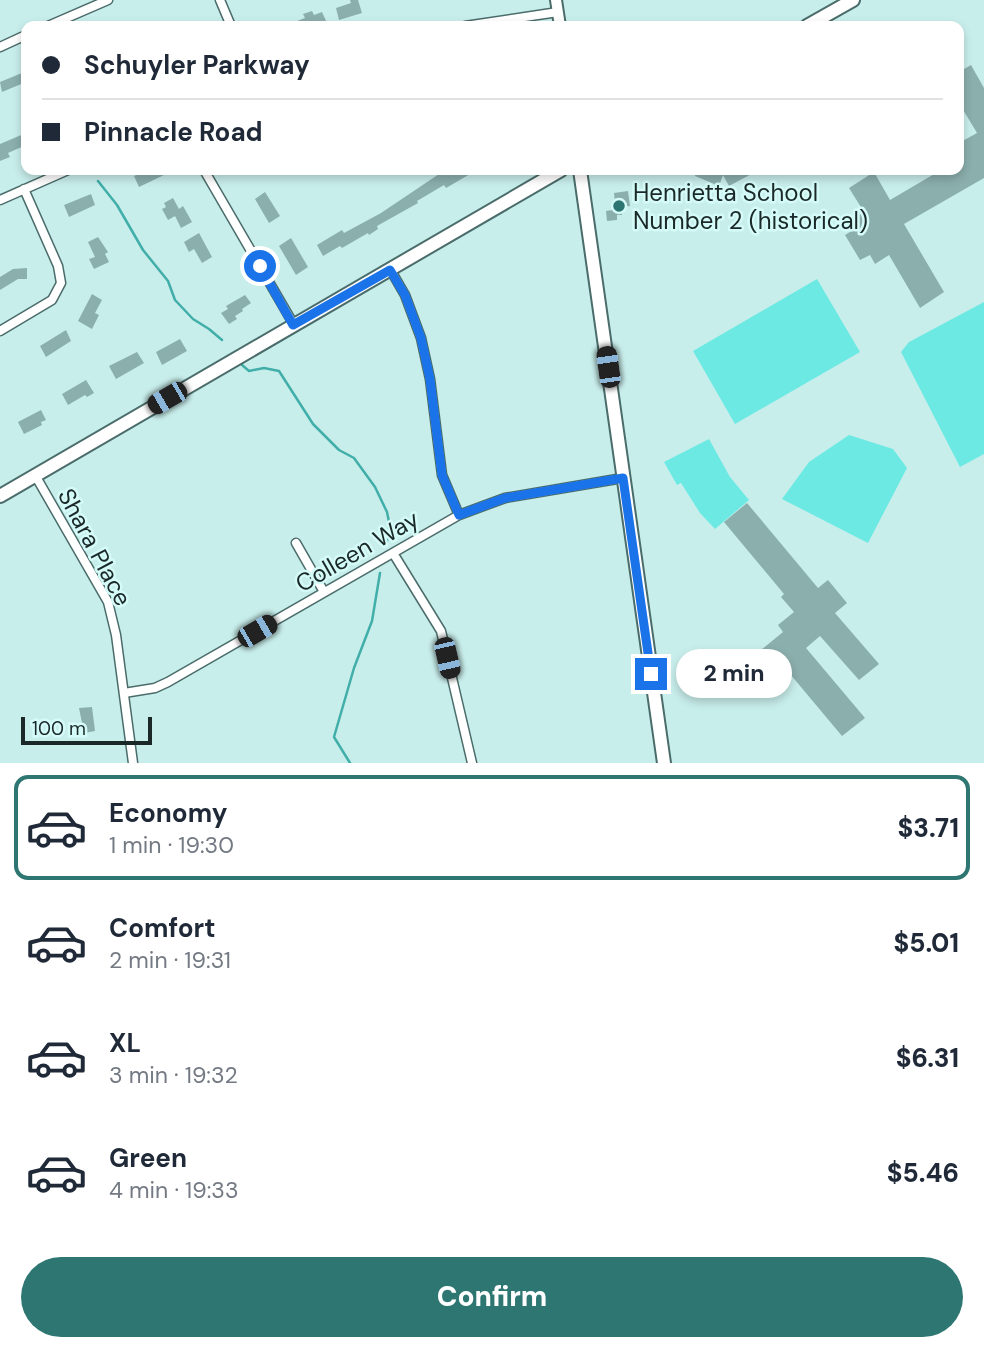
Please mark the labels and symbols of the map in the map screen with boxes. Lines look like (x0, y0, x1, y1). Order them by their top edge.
place label: Henrietta School Number 2 (historical) (633, 177, 868, 236)
marker: Henrietta School Number 2 (historical) (611, 198, 627, 214)
route start (244, 250, 276, 282)
car (595, 345, 622, 389)
car (144, 378, 191, 418)
street label: Shara Place (51, 483, 139, 611)
street label: Colleen Way (290, 503, 424, 599)
car (234, 611, 281, 651)
car (433, 635, 462, 681)
callout: 2 min (676, 650, 791, 698)
route end (635, 658, 667, 690)
scale bar (21, 714, 152, 746)

